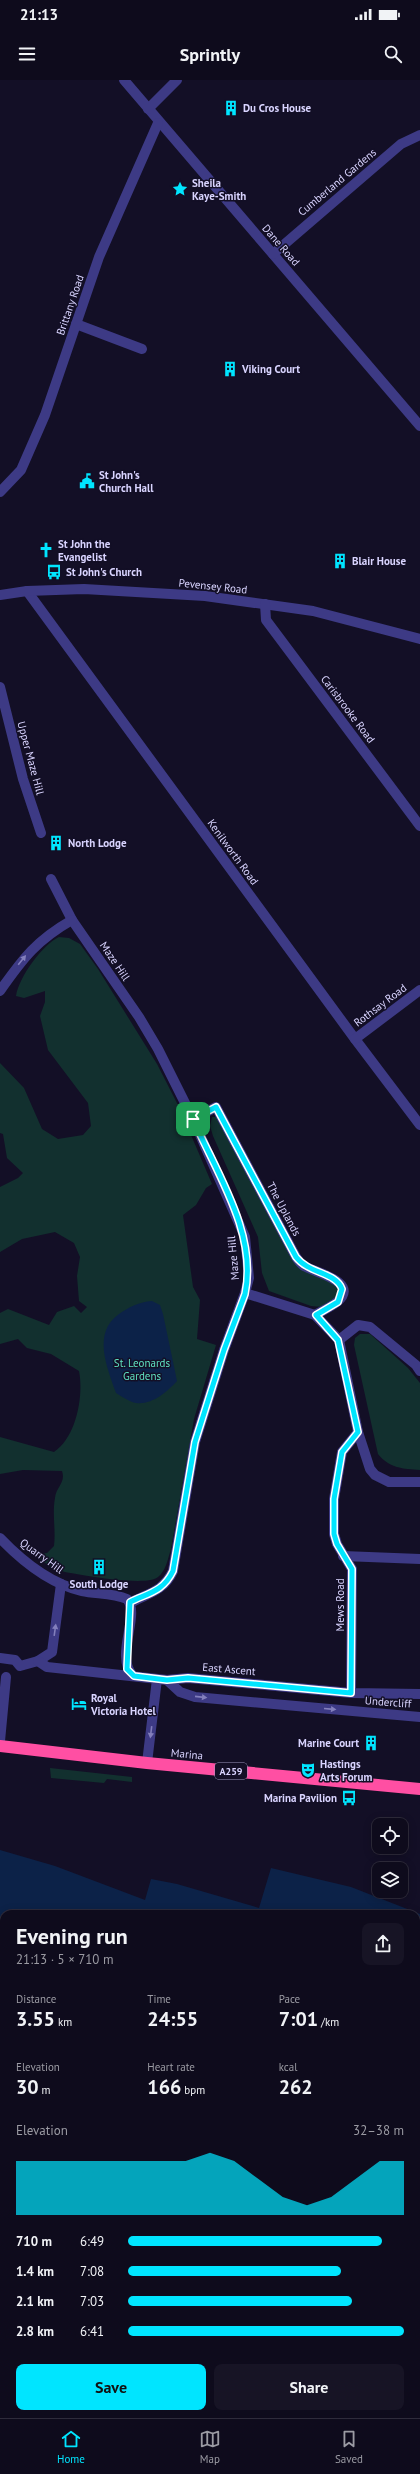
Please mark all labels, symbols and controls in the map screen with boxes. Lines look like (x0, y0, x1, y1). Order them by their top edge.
text: 21:13 (20, 5, 58, 24)
icon: menu (16, 43, 38, 65)
text: Sprintly (180, 43, 240, 66)
icon: search (382, 43, 404, 65)
building icon: Du Cros House (222, 99, 240, 117)
place label: Du Cros House (243, 101, 312, 115)
street label: Cumberland Gardens (295, 145, 379, 219)
place label: Sheila Kaye-Smith (192, 176, 246, 203)
place icon: Sheila Kaye-Smith (171, 180, 189, 198)
street label: Dane Road (259, 221, 303, 269)
street label: Brittany Road (53, 273, 87, 337)
building icon: Viking Court (221, 360, 239, 378)
place label: Viking Court (241, 362, 300, 376)
place label: St John's Church Hall (99, 468, 154, 495)
public building icon: St John's Church Hall (78, 472, 96, 490)
place label: St John the Evangelist (58, 537, 111, 564)
church icon: St John the Evangelist (37, 541, 55, 559)
building icon: Blair House (331, 552, 349, 570)
place label: Blair House (352, 554, 406, 568)
bus stop icon: St John's Church (45, 563, 63, 581)
place label: St John's Church (66, 565, 142, 579)
street label: Pevensey Road (178, 575, 248, 597)
street label: Carisbrooke Road (318, 672, 378, 746)
street label: Upper Maze Hill (14, 720, 48, 797)
street label: Kenilworth Road (204, 816, 262, 888)
building icon: North Lodge (47, 834, 65, 852)
place label: North Lodge (68, 836, 127, 850)
street label: Maze Hill (97, 939, 134, 984)
one-way arrow (18, 954, 27, 965)
street label: Rothsay Road (351, 980, 409, 1029)
pin (176, 1102, 210, 1136)
icon: arrive (182, 1108, 204, 1130)
street label: The Uplands (264, 1180, 304, 1239)
street label: Maze Hill (224, 1235, 242, 1281)
park label: St. Leonards Gardens (114, 1356, 171, 1383)
street label: Quarry Hill (17, 1535, 67, 1577)
building icon: South Lodge (90, 1558, 108, 1576)
place label: South Lodge (70, 1577, 129, 1591)
street label: Mews Road (333, 1578, 347, 1632)
one-way arrow (52, 1624, 58, 1636)
street label: East Ascent (202, 1660, 256, 1678)
place label: Royal Victoria Hotel (90, 1691, 157, 1718)
street label: Undercliff (364, 1693, 412, 1711)
one-way arrow (195, 1694, 207, 1701)
hotel icon: Royal Victoria Hotel (70, 1695, 88, 1713)
one-way arrow (324, 1706, 337, 1713)
one-way arrow (148, 1726, 154, 1738)
building icon: Marine Court (362, 1734, 380, 1752)
place label: Marine Court (298, 1736, 359, 1750)
street label: Marina (170, 1746, 204, 1762)
place label: Hastings Arts Forum (320, 1757, 372, 1784)
theatre icon: Hastings Arts Forum (299, 1761, 317, 1779)
road number: A259 (215, 1763, 247, 1779)
bus stop icon: Marina Pavilion (340, 1789, 358, 1807)
place label: Marina Pavilion (264, 1791, 337, 1805)
map controls (372, 1818, 408, 1898)
button: locate (372, 1818, 408, 1854)
button: layers (372, 1862, 408, 1898)
text: Evening run (16, 1922, 128, 1950)
button: share (362, 1923, 404, 1965)
text: 21:13 · 5 × 710 m (16, 1951, 113, 1968)
text: Distance (16, 1992, 56, 2006)
text: Time (147, 1992, 171, 2006)
text: Pace (279, 1992, 300, 2006)
text: 3.55 (16, 2006, 55, 2032)
text: 24:55 (147, 2006, 198, 2032)
text: 7:01 (279, 2006, 318, 2032)
text: km (55, 2015, 72, 2029)
text: /km (318, 2015, 339, 2029)
text: Elevation (16, 2060, 60, 2074)
text: Heart rate (147, 2060, 195, 2074)
text: kcal (279, 2060, 297, 2074)
text: 30 (16, 2074, 39, 2100)
text: 166 (147, 2074, 181, 2100)
text: 262 (279, 2074, 313, 2100)
text: m (39, 2083, 51, 2097)
text: bpm (181, 2083, 205, 2097)
text: Elevation (16, 2122, 68, 2139)
text: 32–38 m (353, 2122, 404, 2139)
text: 710 m (16, 2233, 52, 2250)
text: 6:49 (80, 2233, 104, 2250)
text: 1.4 km (16, 2263, 54, 2280)
text: 7:08 (80, 2263, 104, 2280)
text: 2.1 km (16, 2293, 54, 2310)
text: 7:03 (80, 2293, 104, 2310)
text: 2.8 km (16, 2323, 54, 2340)
text: 6:41 (80, 2323, 104, 2340)
button: Save (16, 2364, 206, 2410)
button: Share (214, 2364, 404, 2410)
tab: Home (57, 2428, 85, 2466)
tab: Map (199, 2428, 221, 2466)
tab: Saved (335, 2428, 363, 2466)

